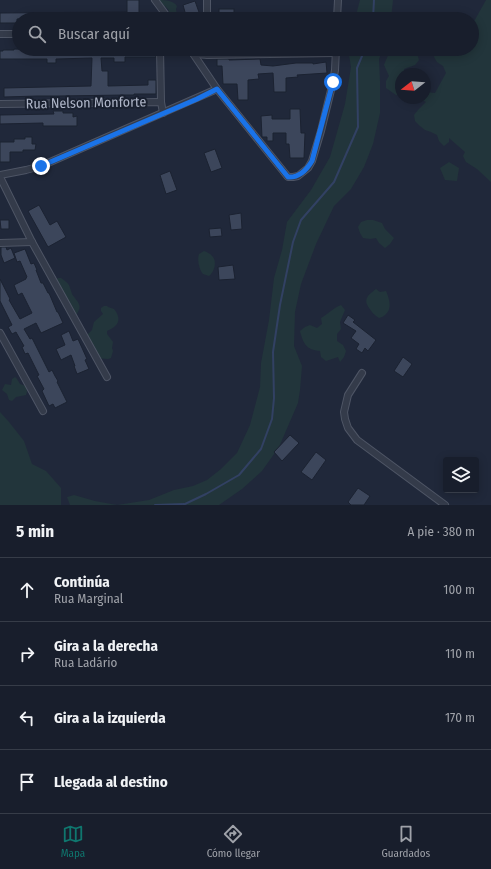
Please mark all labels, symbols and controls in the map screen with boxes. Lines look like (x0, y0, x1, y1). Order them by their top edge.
search box (12, 12, 479, 56)
icon: search (26, 23, 48, 45)
text: Buscar aquí (58, 25, 130, 43)
north arrow (395, 68, 431, 104)
route start (324, 73, 342, 91)
street label: Rua Nelson Monforte (26, 93, 147, 113)
route end (32, 157, 50, 175)
map controls (443, 457, 479, 493)
button: layers (443, 457, 479, 493)
text: 5 min (16, 521, 54, 542)
text: A pie · 380 m (407, 524, 475, 539)
text: Continúa (54, 573, 110, 591)
icon: ahead (16, 579, 38, 601)
text: 100 m (443, 582, 475, 597)
text: Rua Marginal (54, 591, 123, 606)
text: Gira a la derecha (54, 637, 158, 655)
icon: right (16, 643, 38, 665)
text: 110 m (445, 646, 475, 661)
text: Rua Ladário (54, 655, 117, 670)
icon: left (16, 707, 38, 729)
text: Gira a la izquierda (54, 709, 166, 727)
text: 170 m (445, 710, 475, 725)
icon: arrive (16, 771, 38, 793)
text: Llegada al destino (54, 773, 168, 791)
tab: Mapa (61, 823, 85, 860)
tab: Cómo llegar (207, 823, 260, 860)
tab: Guardados (382, 823, 430, 860)

